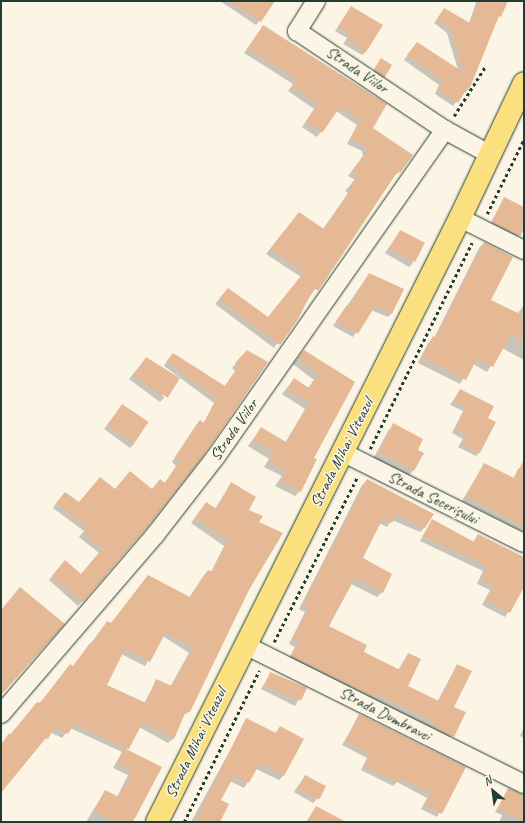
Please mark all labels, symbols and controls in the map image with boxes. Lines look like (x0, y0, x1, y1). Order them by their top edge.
street label: Strada Viilor (322, 42, 392, 98)
street label: Strada Mihai Viteazul (306, 395, 378, 511)
street label: Strada Viilor (206, 396, 262, 464)
street label: Strada Secerișului (385, 467, 481, 529)
street label: Strada Dumbravei (336, 683, 434, 745)
street label: Strada Mihai Viteazul (161, 685, 231, 801)
north arrow (473, 771, 513, 811)
text: N (481, 773, 494, 788)

